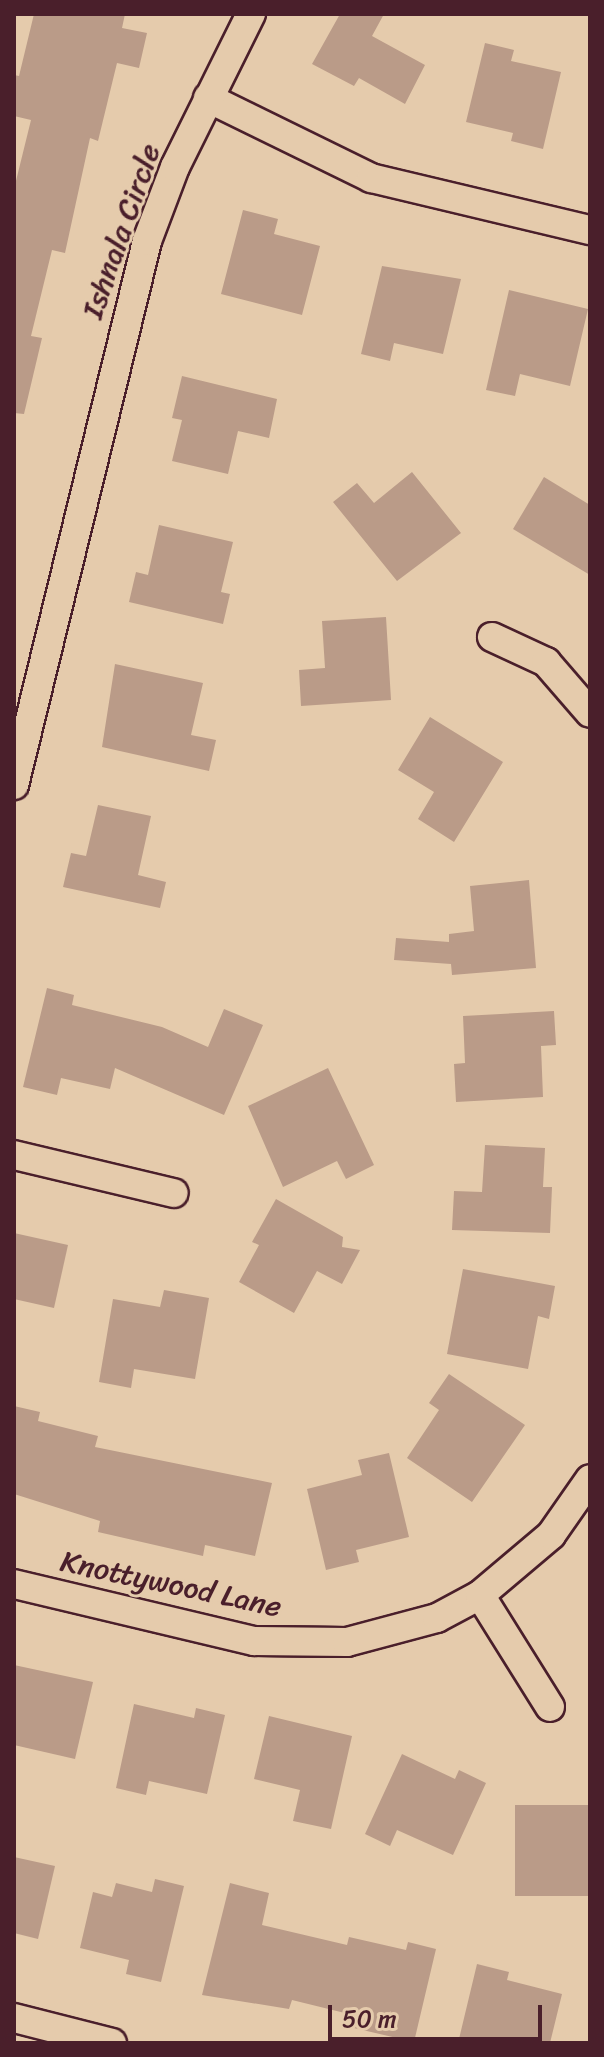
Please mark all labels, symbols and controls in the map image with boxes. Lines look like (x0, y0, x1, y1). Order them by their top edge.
street label: Ishnala Circle (74, 139, 168, 323)
street label: Knottywood Lane (57, 1543, 285, 1625)
scale bar (332, 1989, 546, 2039)
text: 50 m (342, 1998, 397, 2040)

